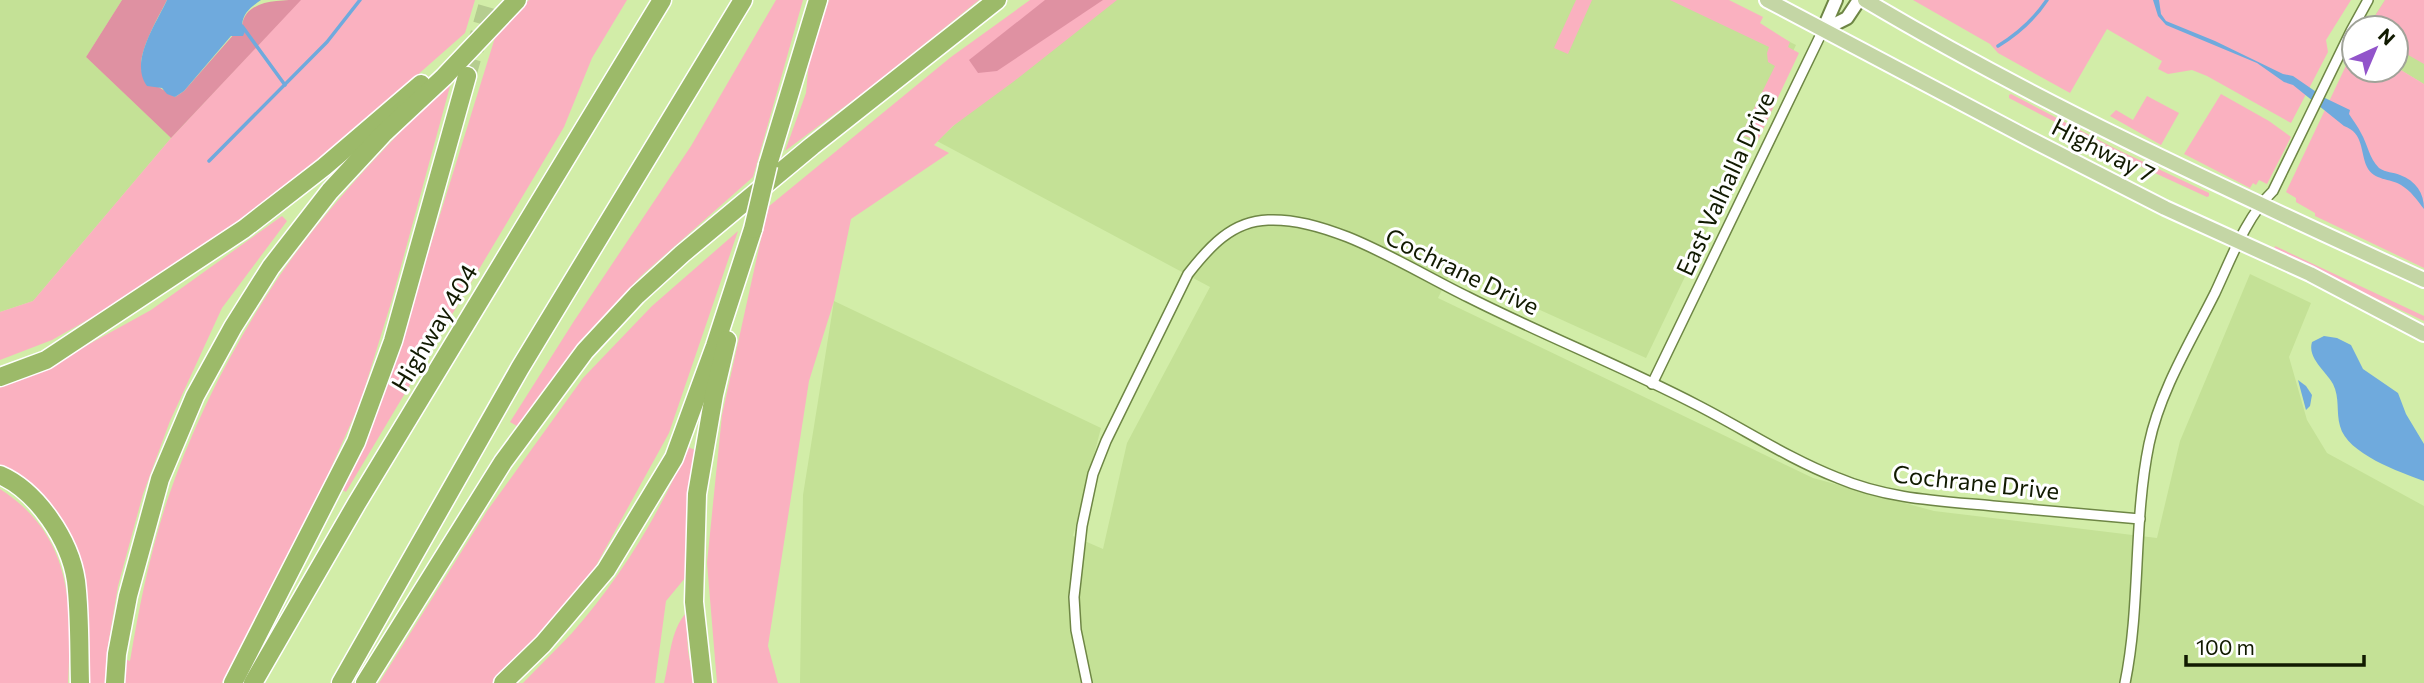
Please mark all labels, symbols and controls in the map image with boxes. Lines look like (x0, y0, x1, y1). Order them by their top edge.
north arrow (2340, 14, 2410, 84)
text: N (2374, 23, 2400, 50)
street label: East Valhalla Drive (1669, 87, 1780, 280)
street label: Highway 7 (2047, 111, 2160, 188)
street label: Cochrane Drive (1381, 221, 1544, 320)
street label: Highway 404 (384, 258, 483, 396)
street label: Cochrane Drive (1891, 458, 2061, 505)
scale bar (2186, 624, 2364, 668)
text: 100 m (2196, 634, 2255, 659)

